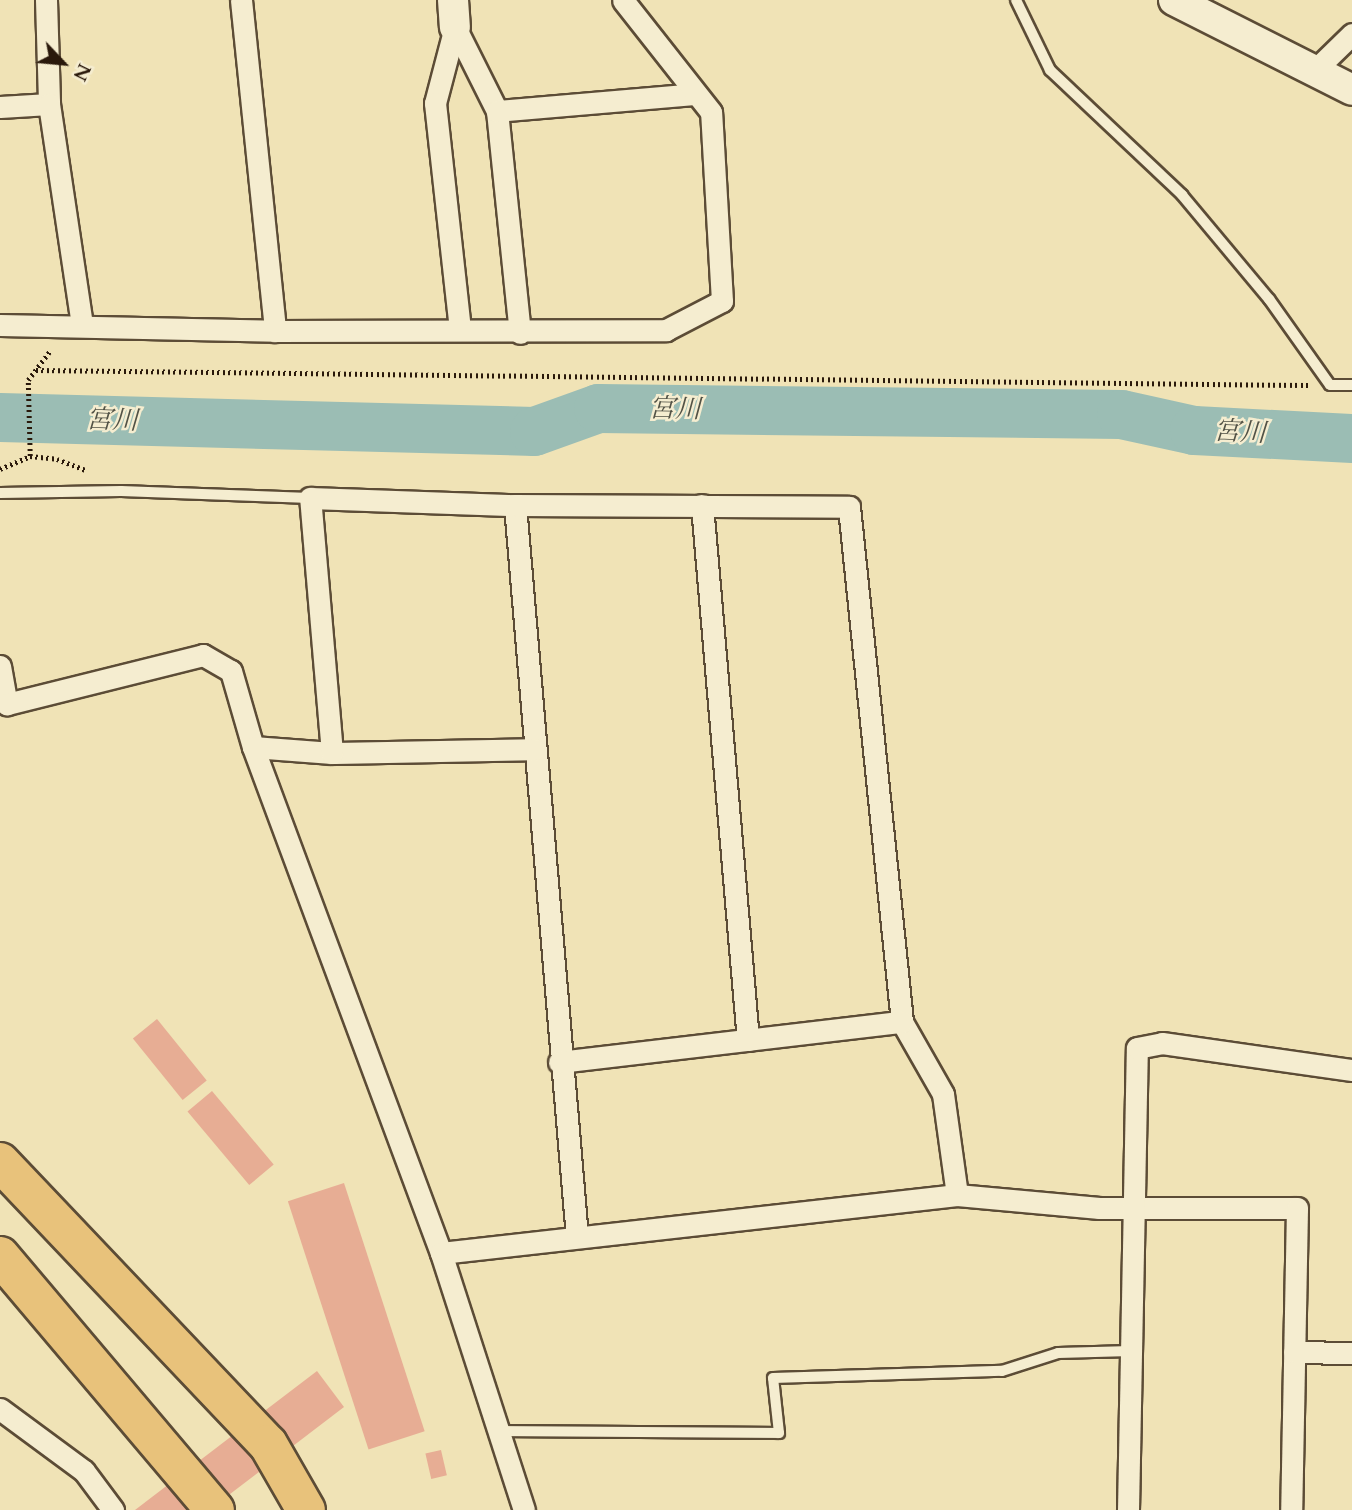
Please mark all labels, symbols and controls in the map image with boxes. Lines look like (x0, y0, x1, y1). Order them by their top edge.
north arrow (28, 28, 98, 98)
text: N (67, 59, 97, 85)
water label: 宮川 (649, 393, 701, 425)
water label: 宮川 (85, 404, 139, 436)
water label: 宮川 (1213, 415, 1267, 449)

